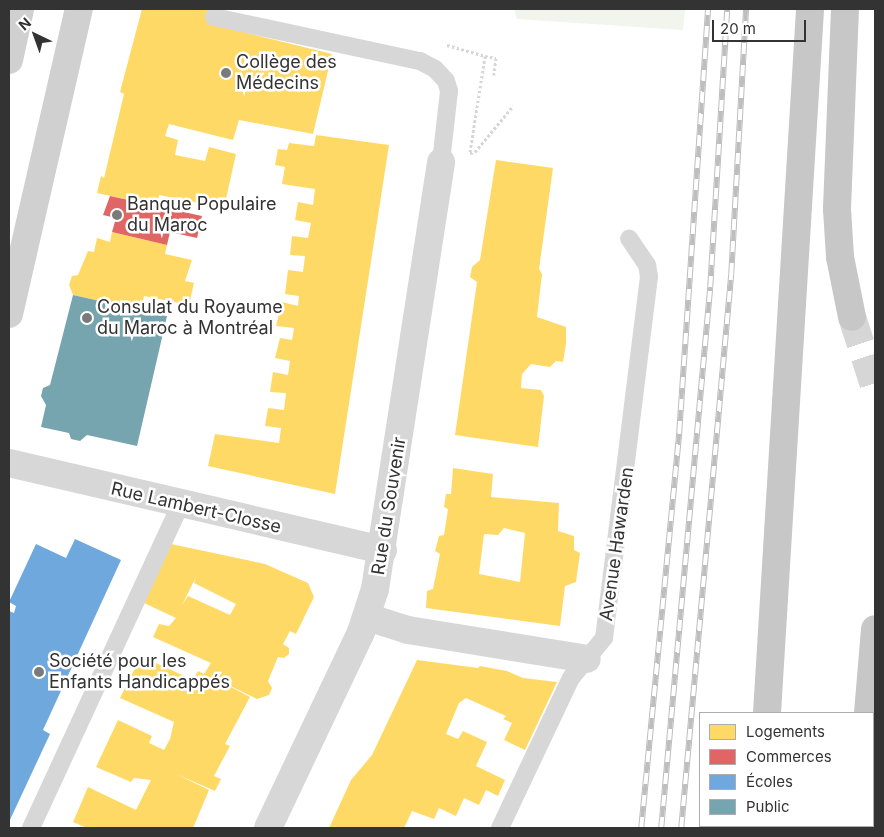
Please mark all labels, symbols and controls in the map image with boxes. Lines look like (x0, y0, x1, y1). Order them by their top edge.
north arrow (10, 10, 60, 60)
scale bar (714, 10, 808, 42)
text: N (15, 14, 34, 33)
text: 20 m (720, 19, 756, 38)
place label: Collège des Médecins (236, 52, 337, 94)
marker: Collège des Médecins (220, 67, 232, 79)
place label: Banque Populaire du Maroc (127, 194, 276, 236)
marker: Banque Populaire du Maroc (111, 209, 123, 221)
place label: Consulat du Royaume du Maroc à Montréal (97, 297, 283, 340)
marker: Consulat du Royaume du Maroc à Montréal (81, 312, 93, 324)
street label: Rue du Souvenir (367, 435, 411, 577)
street label: Avenue Hawarden (596, 466, 638, 622)
street label: Rue Lambert-Closse (109, 478, 283, 538)
place label: Société pour les Enfants Handicappés (49, 651, 230, 694)
marker: Société pour les Enfants Handicappés (33, 666, 45, 678)
legend (699, 712, 874, 827)
text: Logements (746, 722, 825, 741)
text: Commerces (746, 747, 832, 766)
text: Écoles (746, 772, 793, 791)
text: Public (746, 797, 789, 816)

